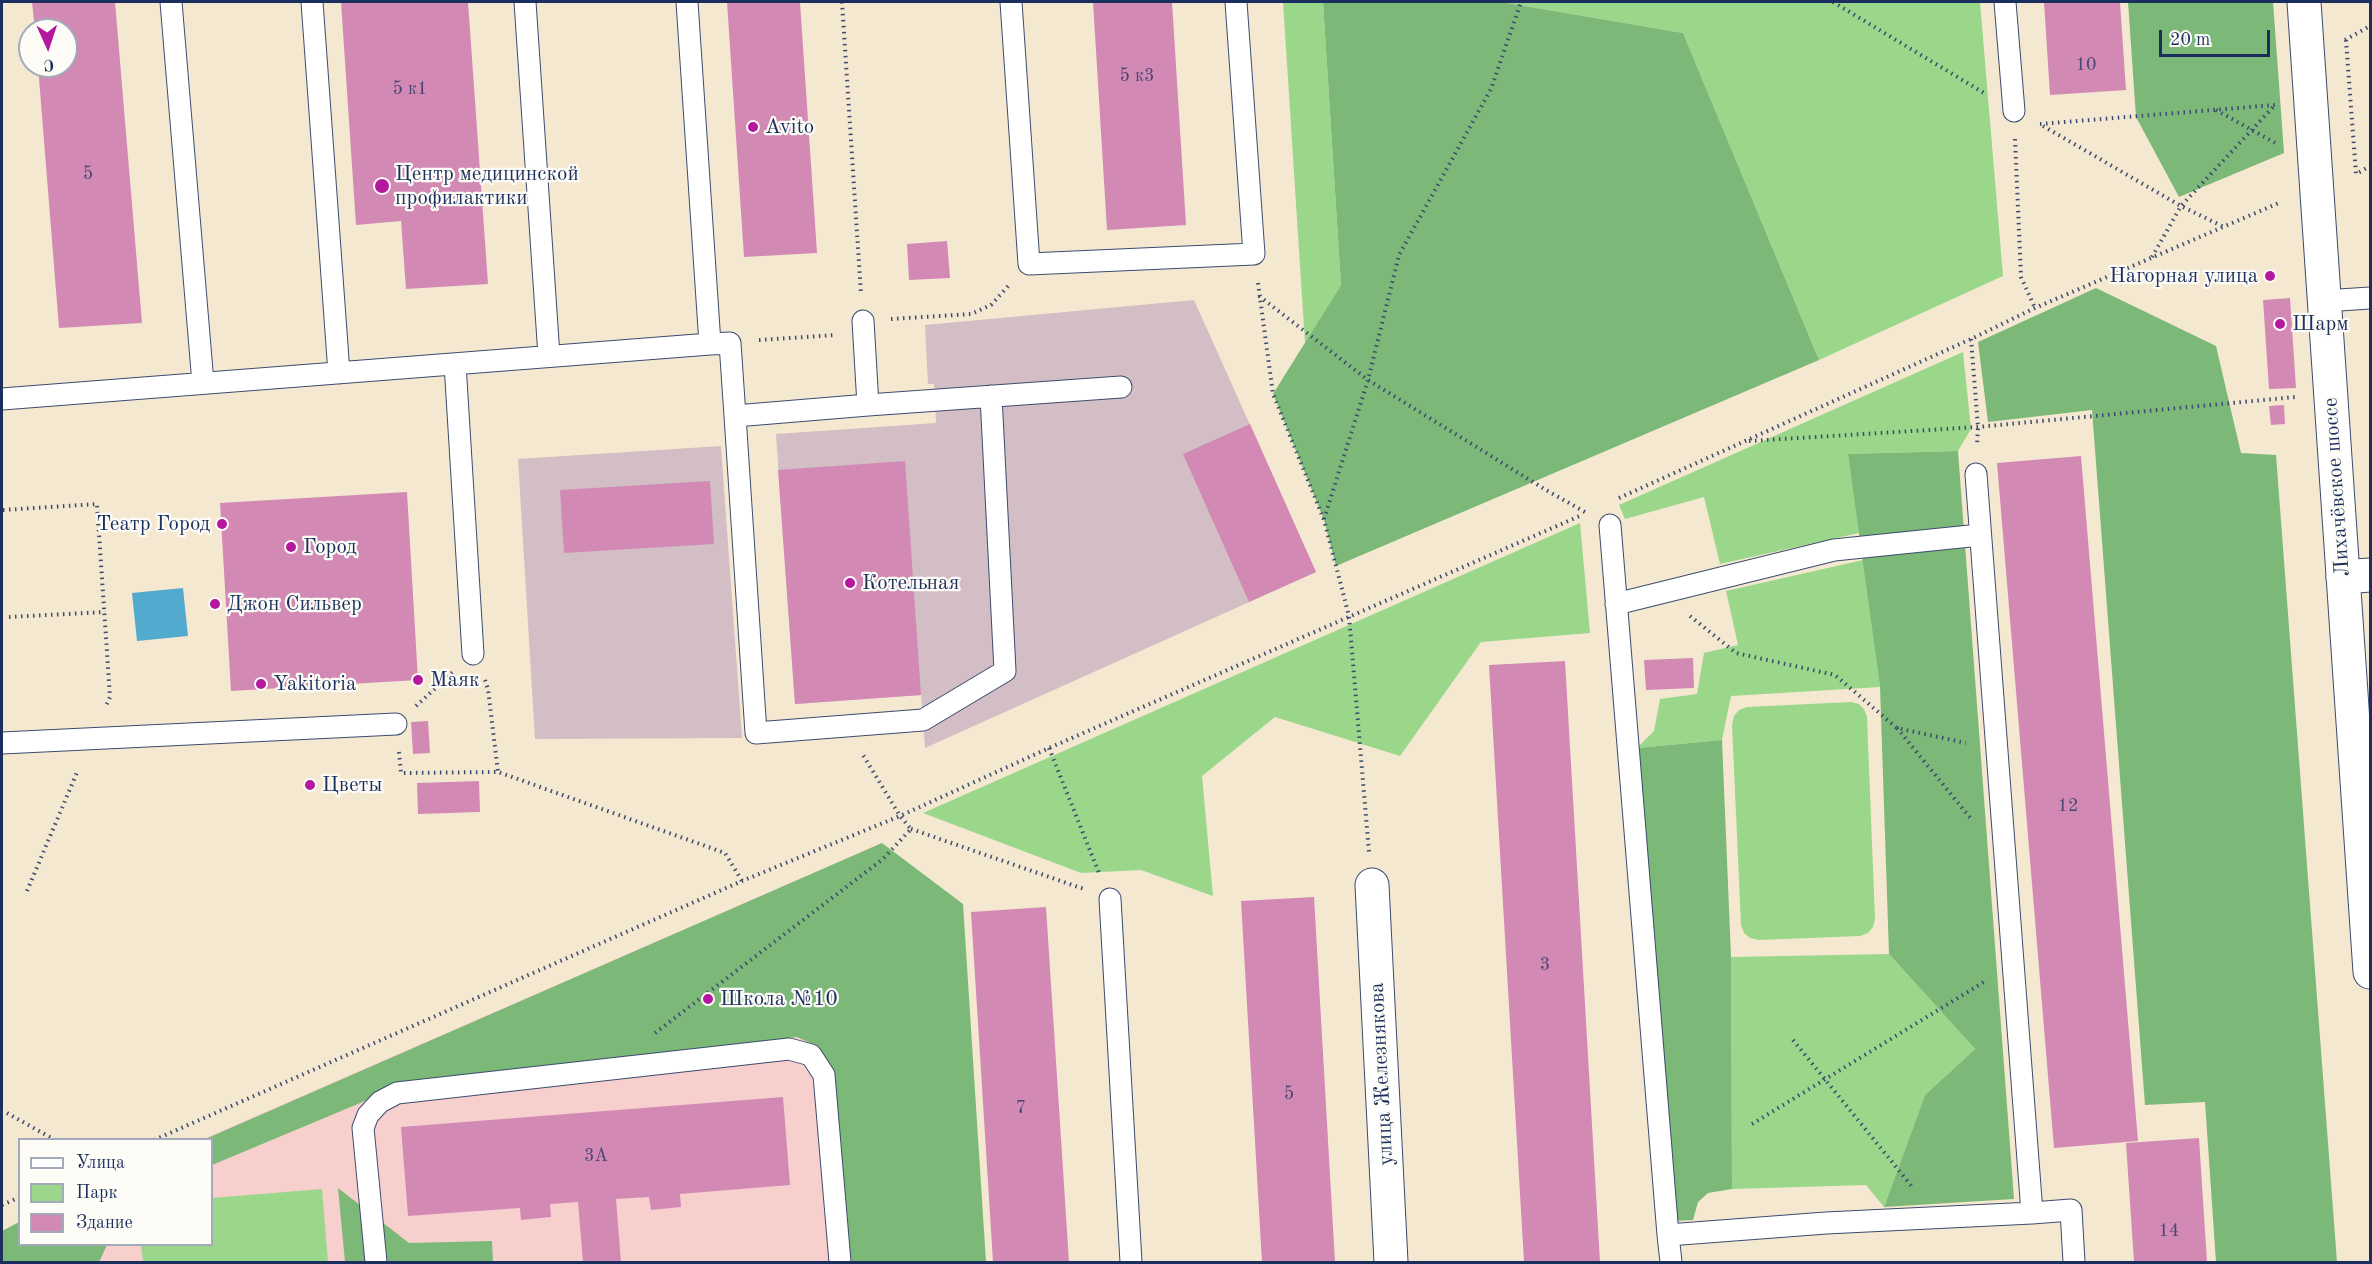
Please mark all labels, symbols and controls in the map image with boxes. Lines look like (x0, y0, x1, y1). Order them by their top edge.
north arrow (18, 18, 78, 78)
scale bar (2162, 18, 2273, 56)
text: 20 m (2170, 31, 2210, 49)
house number: 10 (2076, 54, 2096, 76)
text: С (43, 56, 55, 72)
house number: 5 к3 (1120, 65, 1154, 87)
house number: 5 к1 (393, 78, 427, 100)
place label: Avito (765, 114, 814, 140)
marker: Avito (746, 120, 760, 134)
place label: Центр медицинской профилактики (395, 161, 579, 211)
house number: 5 (83, 163, 93, 185)
marker: Центр медицинской профилактики (373, 177, 391, 195)
place label: Нагорная улица (2109, 263, 2258, 289)
marker: Нагорная улица (2263, 269, 2277, 283)
place label: Шарм (2292, 311, 2348, 337)
marker: Шарм (2273, 317, 2287, 331)
street label: Лихачёвское шоссе (2318, 397, 2356, 577)
place label: Театр Город (96, 511, 210, 537)
marker: Театр Город (215, 517, 229, 531)
place label: Город (303, 534, 357, 560)
marker: Город (284, 540, 298, 554)
place label: Котельная (862, 570, 959, 596)
marker: Котельная (843, 576, 857, 590)
place label: Джон Сильвер (227, 591, 362, 617)
marker: Джон Сильвер (208, 597, 222, 611)
place label: Маяк (430, 667, 479, 693)
place label: Yakitoria (273, 671, 356, 697)
marker: Маяк (411, 673, 425, 687)
marker: Yakitoria (254, 677, 268, 691)
place label: Цветы (322, 772, 382, 798)
marker: Цветы (303, 778, 317, 792)
house number: 12 (2058, 795, 2078, 817)
house number: 3 (1540, 954, 1550, 976)
street label: улица Железнякова (1365, 982, 1399, 1166)
place label: Школа №10 (720, 986, 838, 1012)
marker: Школа №10 (701, 992, 715, 1006)
house number: 5 (1284, 1083, 1294, 1105)
house number: 7 (1016, 1097, 1026, 1119)
legend (18, 1138, 213, 1246)
house number: 3А (584, 1145, 608, 1167)
text: Улица (76, 1154, 125, 1172)
text: Парк (76, 1184, 117, 1202)
text: Здание (76, 1214, 133, 1232)
house number: 14 (2159, 1220, 2179, 1242)

